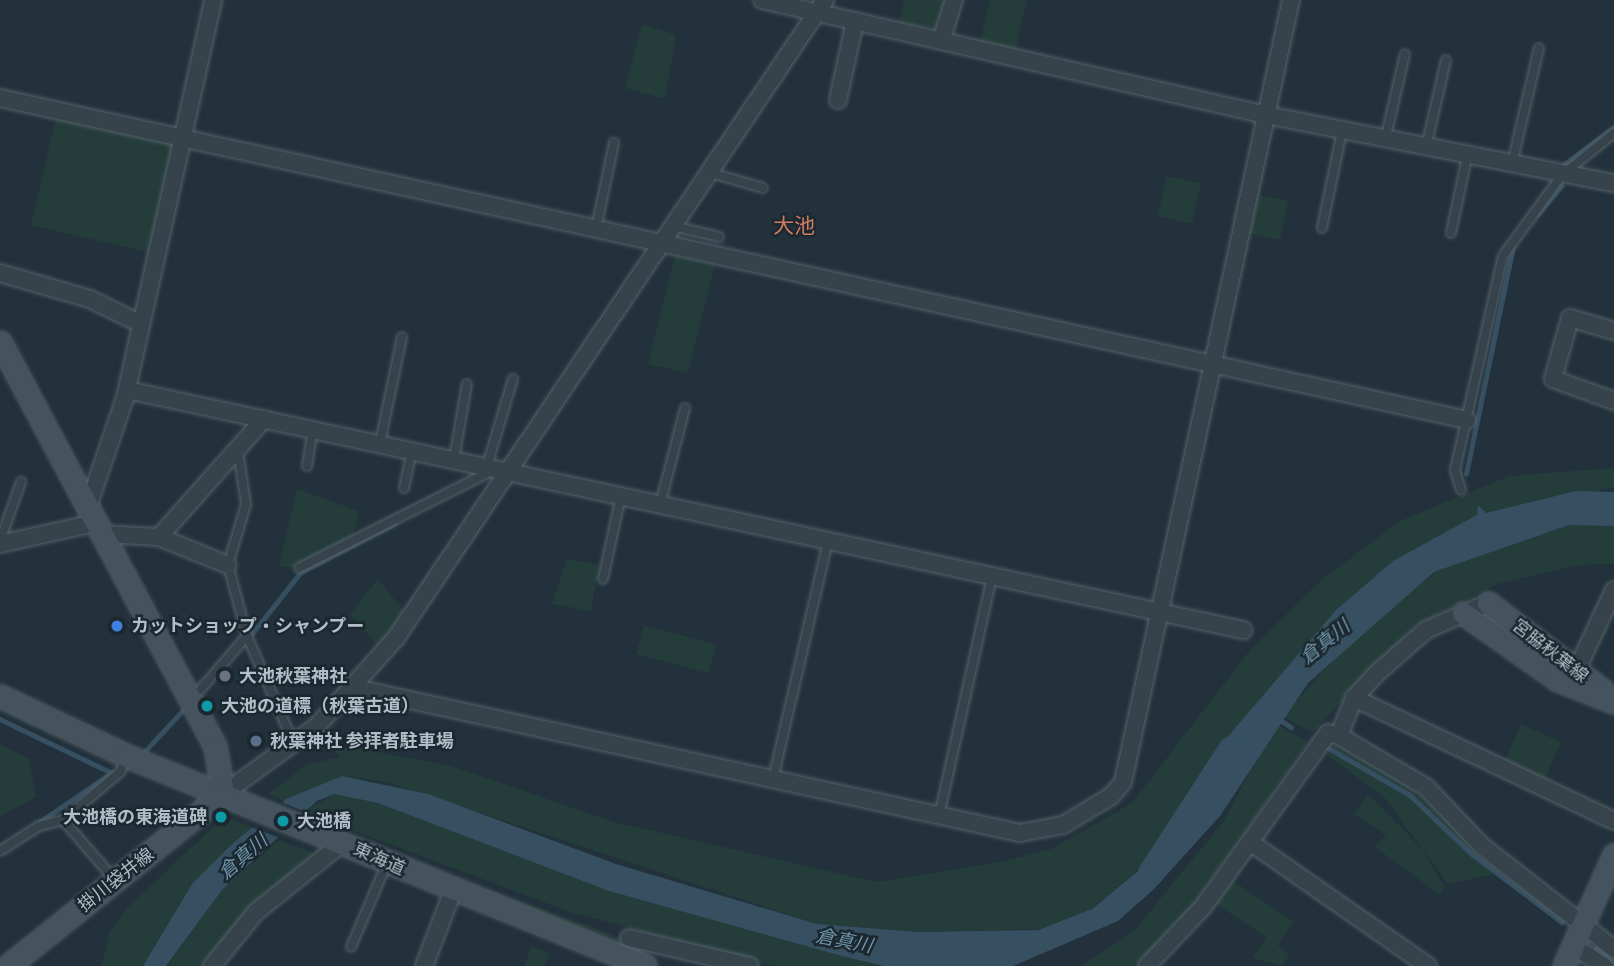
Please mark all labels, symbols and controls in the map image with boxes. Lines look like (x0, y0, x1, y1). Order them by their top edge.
district label: 大池 (773, 213, 815, 239)
place label: カットショップ・シャンプー (131, 615, 365, 637)
water label: 倉真川 (1296, 615, 1354, 669)
street label: 宮脇秋葉線 (1508, 615, 1592, 687)
marker: カットショップ・シャンプー (109, 618, 125, 634)
place label: 大池秋葉神社 (239, 665, 347, 687)
marker: 大池秋葉神社 (217, 668, 233, 684)
place label: 大池の道標（秋葉古道） (221, 695, 419, 717)
marker: 大池の道標（秋葉古道） (199, 698, 215, 714)
place label: 秋葉神社 参拝者駐車場 (270, 730, 454, 752)
marker: 秋葉神社 参拝者駐車場 (248, 733, 264, 749)
place label: 大池橋の東海道碑 (63, 806, 207, 828)
marker: 大池橋の東海道碑 (213, 809, 229, 825)
place label: 大池橋 (297, 810, 351, 832)
marker: 大池橋 (275, 813, 291, 829)
water label: 倉真川 (214, 830, 272, 884)
street label: 東海道 (350, 838, 408, 880)
street label: 掛川袋井線 (74, 844, 158, 916)
water label: 倉真川 (814, 924, 874, 958)

